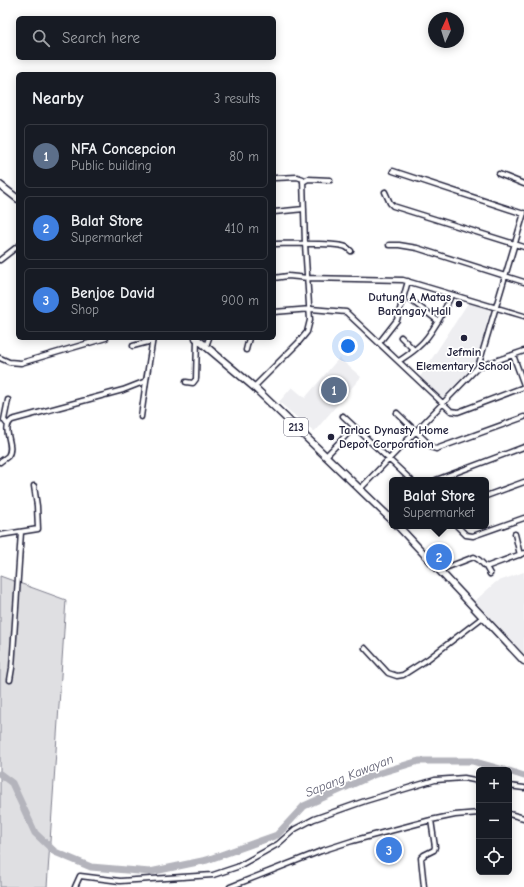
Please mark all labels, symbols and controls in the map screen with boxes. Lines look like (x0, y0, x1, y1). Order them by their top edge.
north arrow (428, 12, 464, 48)
search box (16, 16, 276, 60)
icon: search (30, 27, 52, 49)
text: Search here (62, 29, 140, 47)
text: Nearby (32, 89, 83, 108)
text: 3 results (214, 91, 260, 106)
text: NFA Concepcion (71, 140, 176, 158)
text: 1 (43, 149, 49, 164)
text: 80 m (229, 149, 259, 164)
text: Public building (71, 158, 152, 173)
text: Balat Store (71, 212, 143, 230)
text: 2 (43, 221, 49, 236)
text: 410 m (225, 221, 259, 236)
text: Supermarket (71, 230, 142, 245)
text: Benjoe David (71, 284, 155, 302)
place label: Dutung A Matas Barangay Hall (368, 290, 451, 318)
text: 3 (43, 293, 49, 308)
text: 900 m (221, 293, 259, 308)
marker: Dutung A Matas Barangay Hall (454, 299, 464, 309)
text: Shop (71, 302, 99, 317)
marker: Jefmin Elementary School (459, 333, 469, 343)
your location (338, 336, 358, 356)
place label: Jefmin Elementary School (416, 345, 512, 373)
pin: 1 (321, 375, 347, 405)
road number: 213 (284, 418, 308, 436)
place label: Tarlac Dynasty Home Depot Corporation (339, 423, 449, 451)
marker: Tarlac Dynasty Home Depot Corporation (326, 432, 336, 442)
popup (389, 477, 489, 529)
text: Balat Store (403, 487, 475, 505)
text: Supermarket (403, 505, 474, 520)
pin: 2 (426, 542, 452, 572)
water label: Sapang Kawayan (303, 751, 395, 800)
map controls (476, 767, 512, 875)
button: + (476, 767, 512, 803)
button: − (476, 803, 512, 839)
pin: 3 (376, 835, 402, 865)
button: locate (476, 839, 512, 875)

